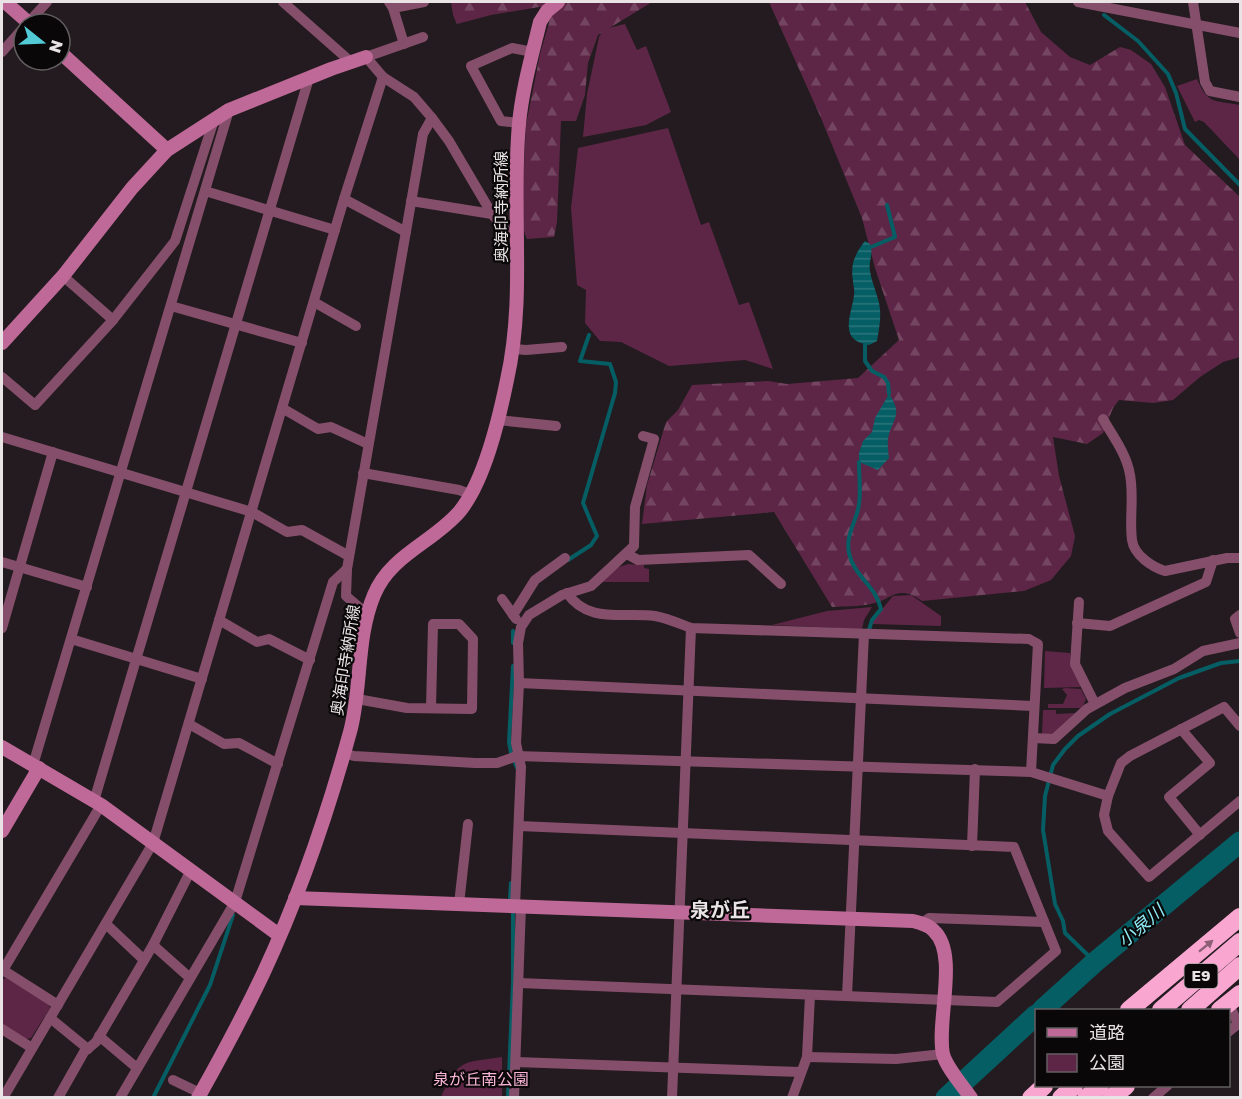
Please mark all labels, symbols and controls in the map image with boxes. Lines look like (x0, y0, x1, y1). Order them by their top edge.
north arrow (12, 12, 72, 72)
text: N (45, 38, 68, 56)
street label: 奥海印寺納所線 (491, 151, 511, 263)
street label: 奥海印寺納所線 (326, 603, 364, 717)
district label: 泉が丘 (690, 897, 750, 921)
water label: 小泉川 (1113, 898, 1170, 951)
one-way arrow (1198, 939, 1214, 952)
road number: E9 (1184, 964, 1218, 988)
legend (1035, 1009, 1230, 1087)
text: 道路 (1089, 1021, 1125, 1043)
text: 公園 (1089, 1051, 1125, 1073)
park label: 泉が丘南公園 (433, 1069, 529, 1089)

